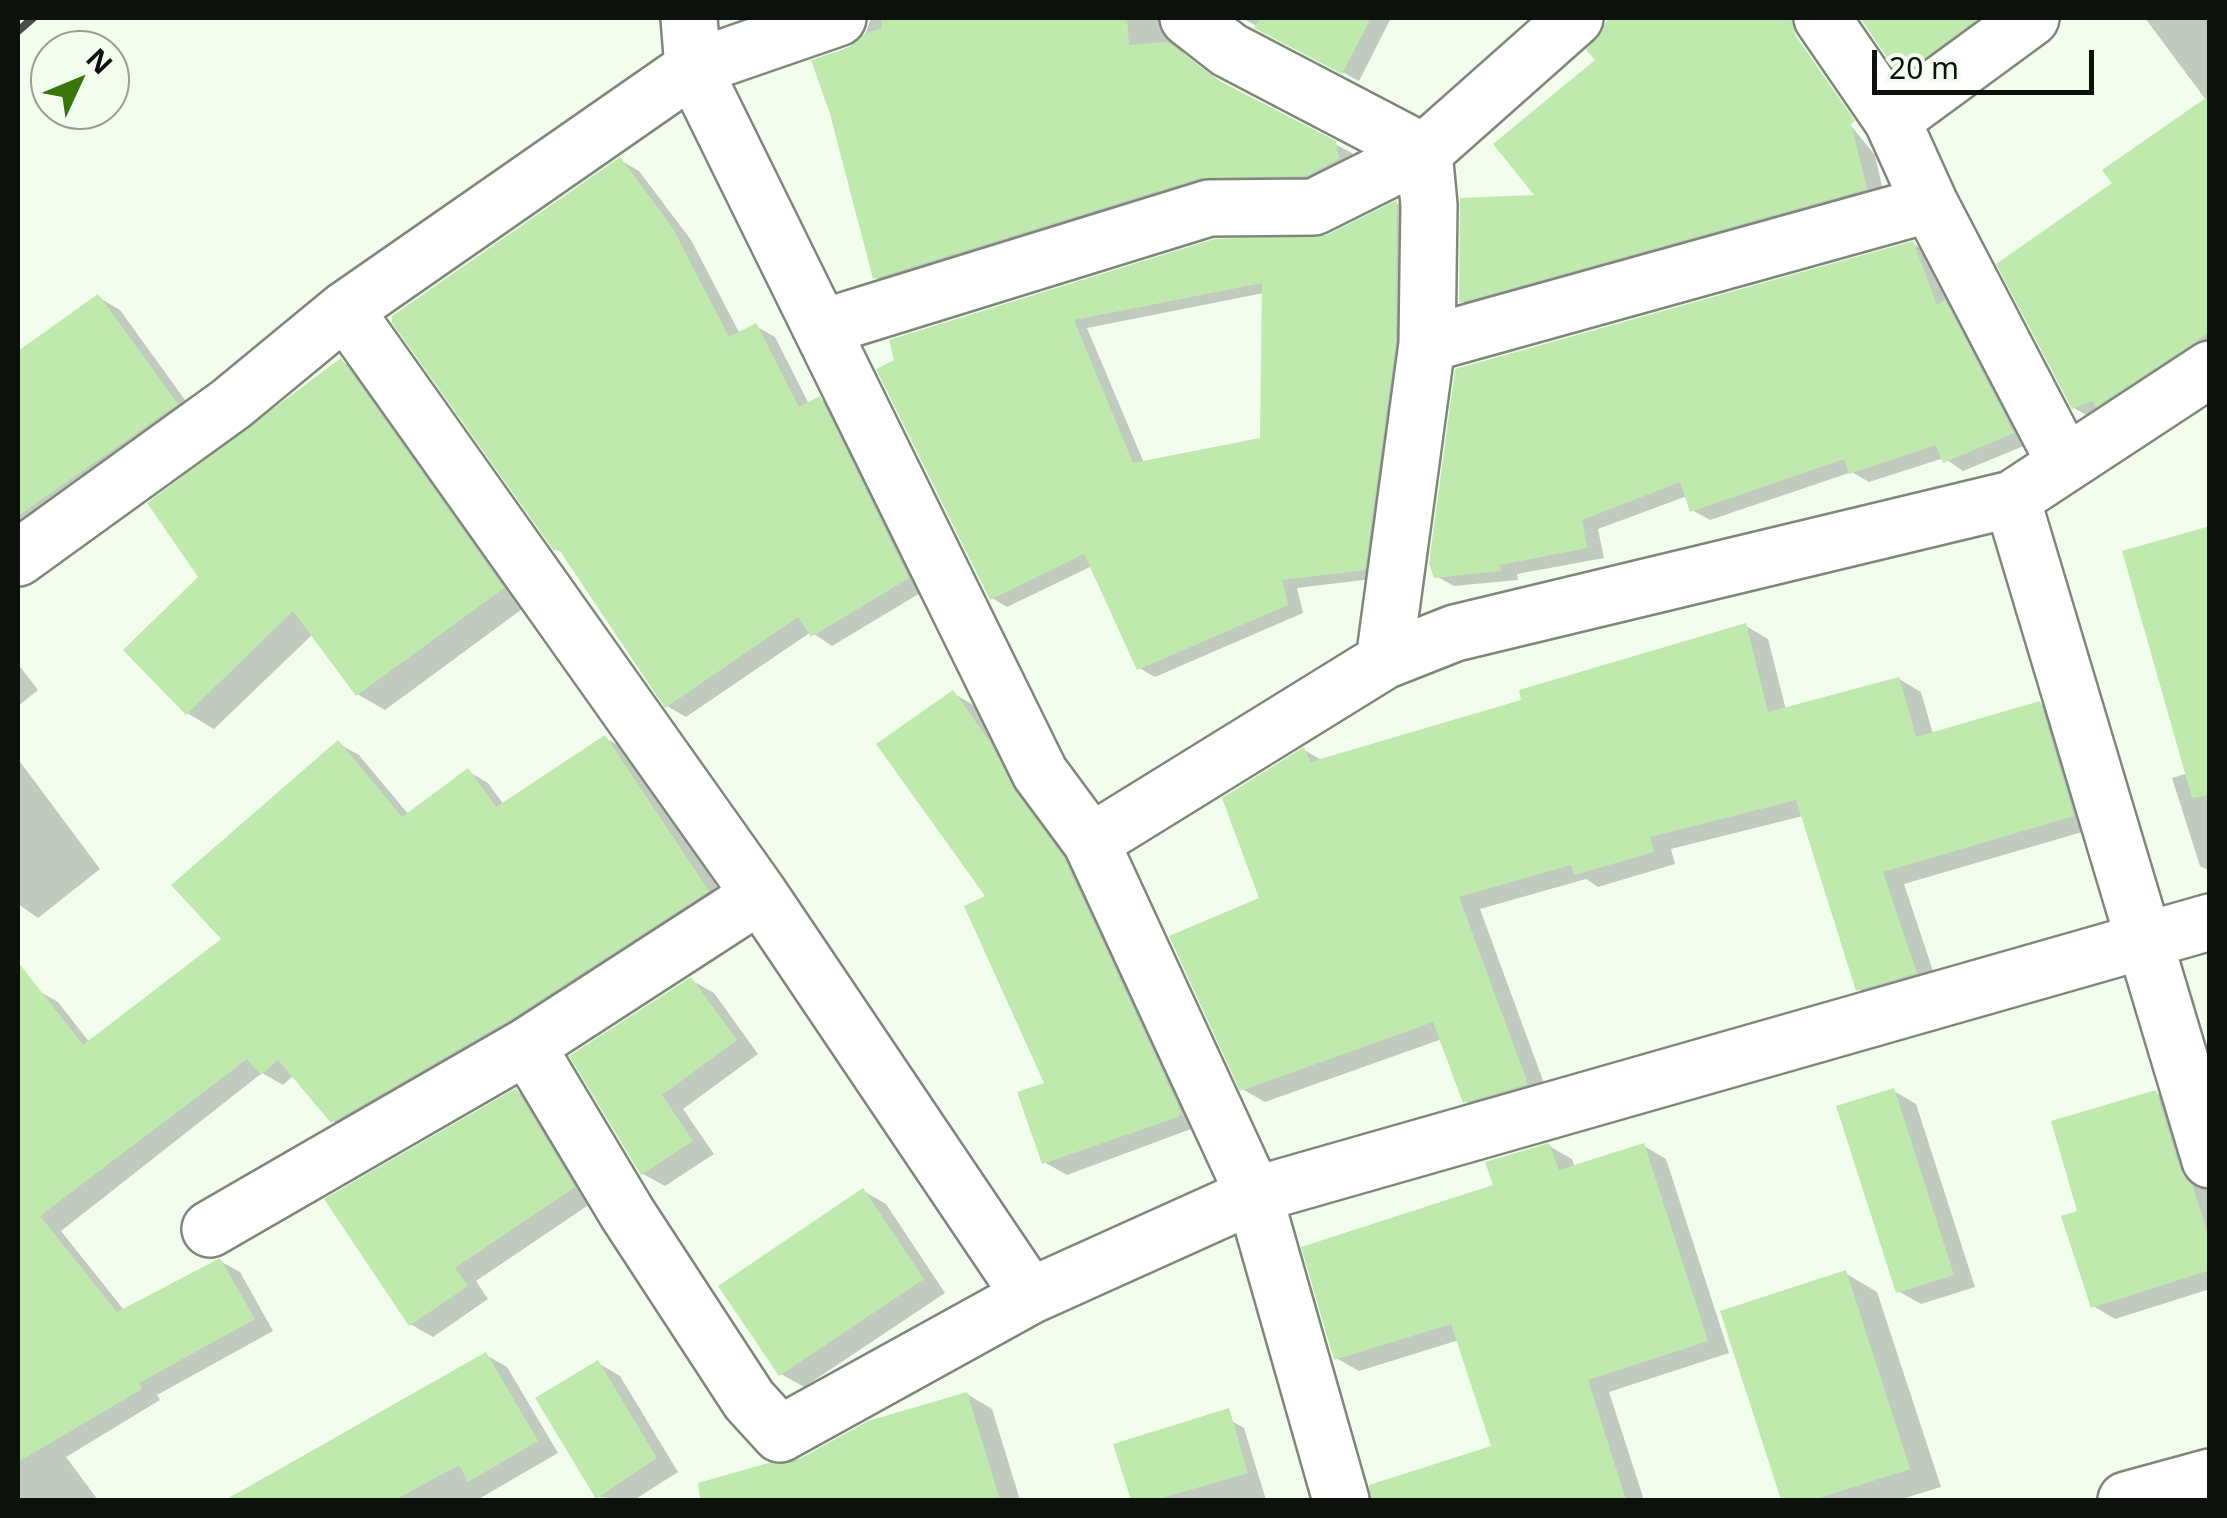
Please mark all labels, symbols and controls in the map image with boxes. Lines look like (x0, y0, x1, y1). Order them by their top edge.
north arrow (30, 30, 130, 130)
scale bar (1877, 30, 2100, 92)
text: N (79, 39, 122, 82)
text: 20 m (1889, 47, 1959, 88)

